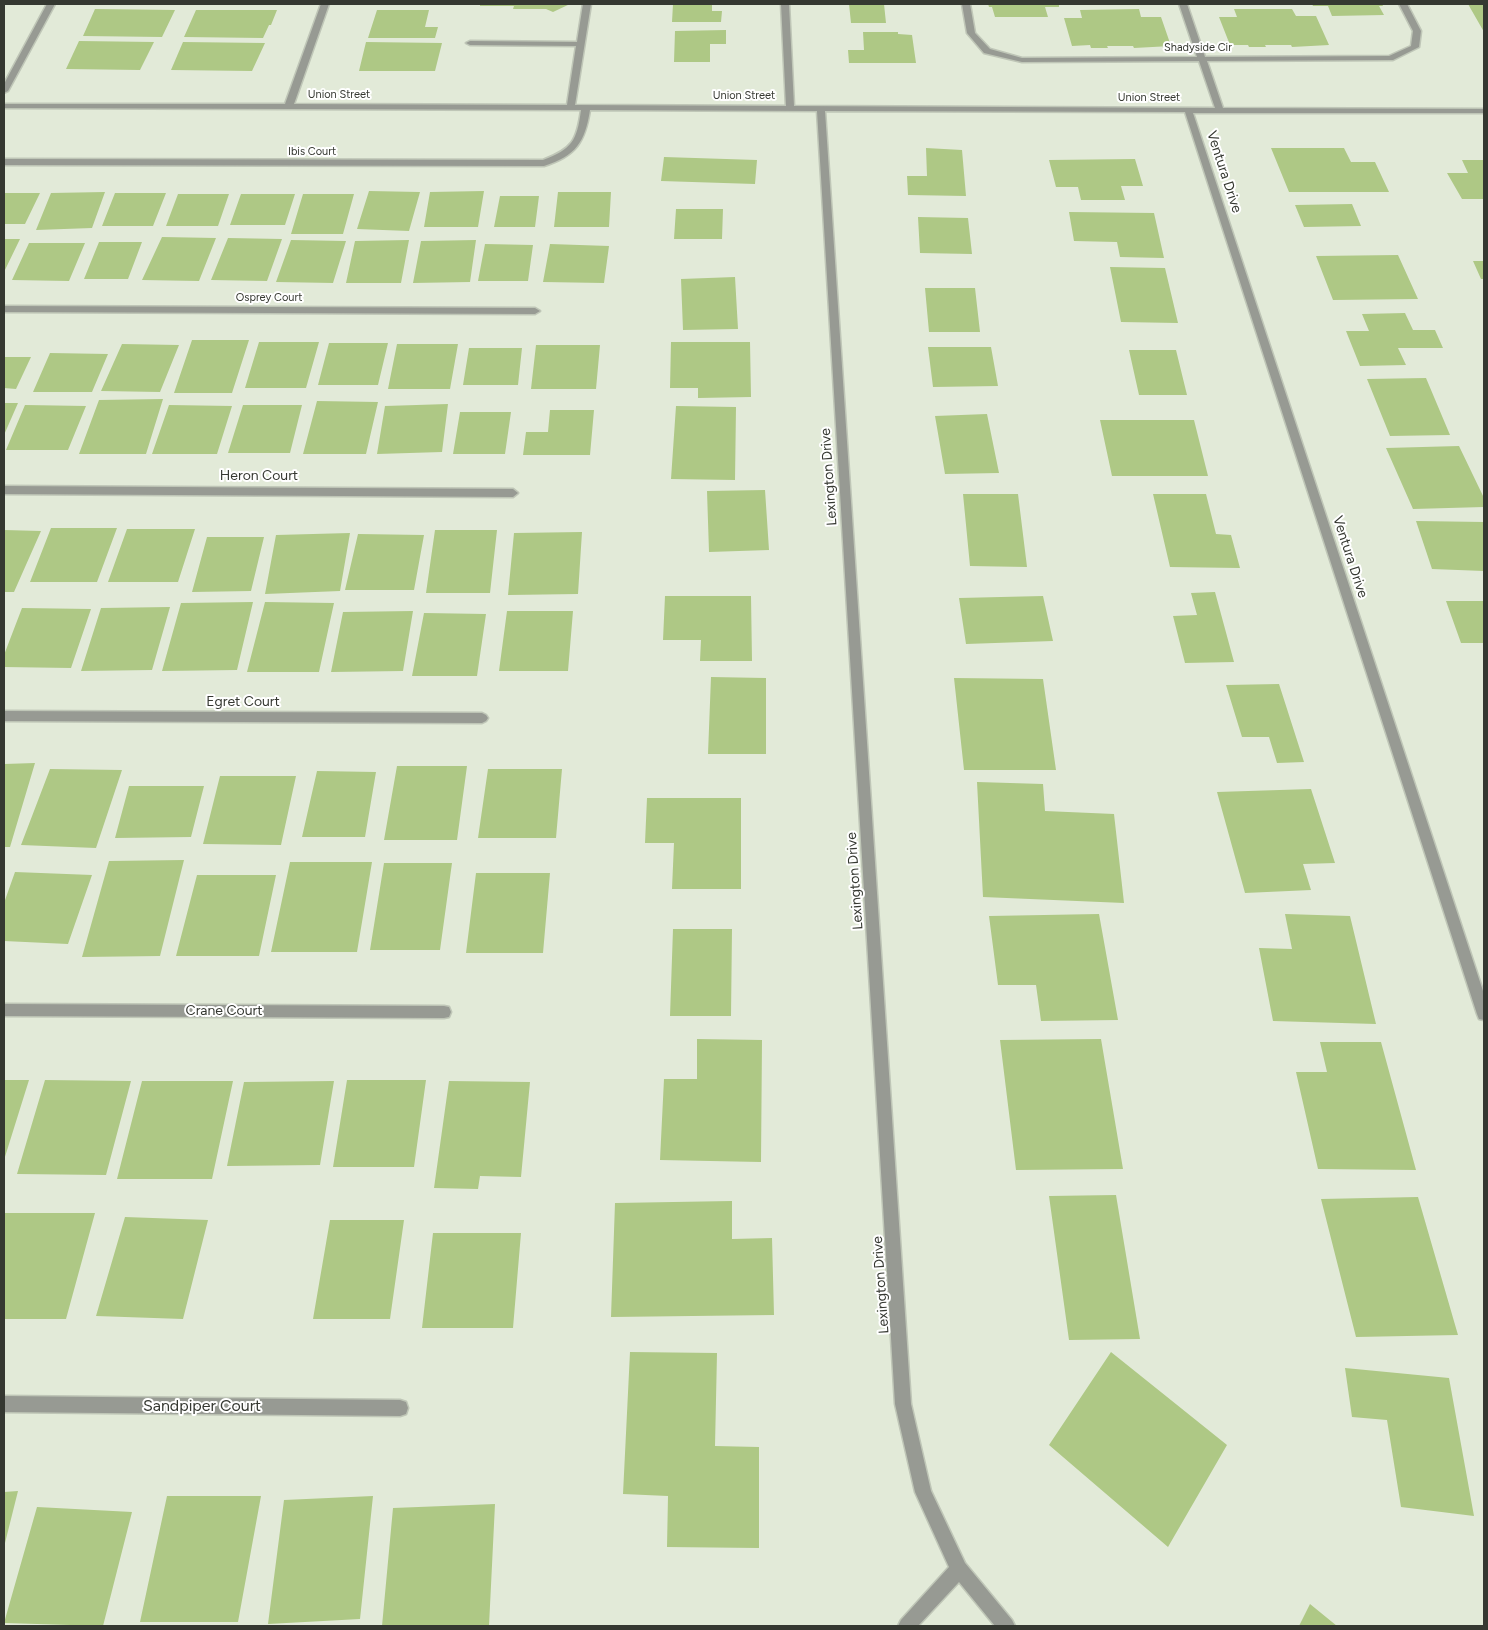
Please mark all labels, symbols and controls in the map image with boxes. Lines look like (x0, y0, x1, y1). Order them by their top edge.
street label: Shadyside Cir (1164, 41, 1232, 55)
street label: Union Street (308, 88, 370, 102)
street label: Union Street (713, 89, 775, 103)
street label: Union Street (1118, 91, 1180, 105)
street label: Ventura Drive (1203, 129, 1245, 215)
street label: Ibis Court (288, 145, 336, 159)
street label: Osprey Court (236, 291, 302, 305)
street label: Lexington Drive (817, 428, 841, 526)
street label: Heron Court (220, 468, 298, 484)
street label: Ventura Drive (1329, 514, 1371, 600)
street label: Egret Court (206, 694, 280, 710)
street label: Lexington Drive (843, 832, 867, 930)
street label: Crane Court (186, 1003, 262, 1019)
street label: Lexington Drive (869, 1236, 893, 1334)
street label: Sandpiper Court (143, 1396, 261, 1416)

